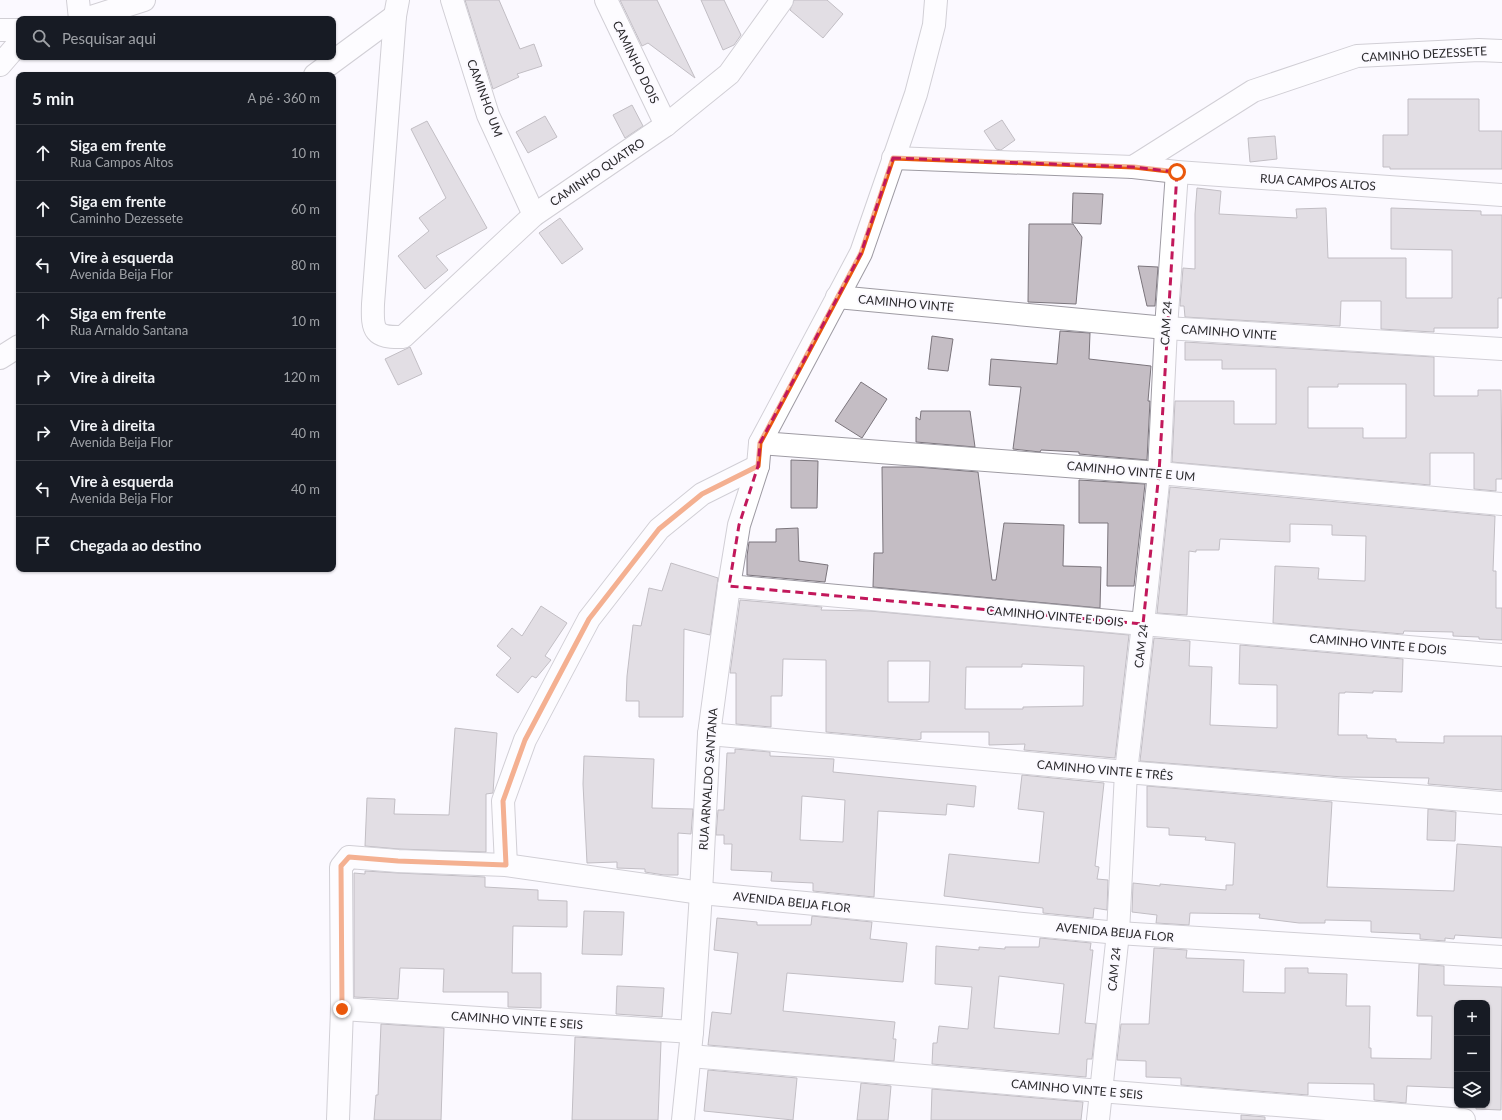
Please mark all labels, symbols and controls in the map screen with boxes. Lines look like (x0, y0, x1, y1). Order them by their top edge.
search box (16, 16, 336, 60)
street label: CAMINHO DOIS (609, 18, 663, 106)
icon: search (30, 27, 52, 49)
text: Pesquisar aqui (62, 29, 156, 47)
street label: CAMINHO DEZESSETE (1361, 43, 1487, 65)
street label: CAMINHO UM (464, 57, 506, 139)
text: 5 min (32, 88, 74, 109)
text: A pé · 360 m (247, 90, 320, 106)
street label: CAMINHO QUATRO (547, 134, 648, 209)
text: Siga em frente (70, 136, 166, 154)
icon: ahead (32, 142, 54, 164)
text: 10 m (291, 145, 320, 161)
text: Rua Campos Altos (70, 154, 173, 170)
route start (1168, 163, 1186, 181)
street label: RUA CAMPOS ALTOS (1260, 170, 1376, 194)
text: Siga em frente (70, 192, 166, 210)
icon: ahead (32, 198, 54, 220)
text: 60 m (291, 201, 320, 217)
text: Caminho Dezessete (70, 210, 183, 226)
text: Vire à esquerda (70, 248, 174, 266)
icon: left (32, 254, 54, 276)
text: 80 m (291, 257, 320, 273)
text: Avenida Beija Flor (70, 266, 173, 282)
street label: CAMINHO VINTE (858, 291, 954, 315)
street label: CAM 24 (1157, 300, 1175, 346)
text: Siga em frente (70, 304, 166, 322)
icon: ahead (32, 310, 54, 332)
text: 10 m (291, 313, 320, 329)
street label: CAMINHO VINTE (1181, 321, 1277, 343)
text: Rua Arnaldo Santana (70, 322, 188, 338)
icon: right (32, 366, 54, 388)
text: Vire à direita (70, 368, 155, 386)
text: 120 m (283, 369, 320, 385)
text: Vire à direita (70, 416, 155, 434)
icon: right (32, 422, 54, 444)
text: 40 m (291, 425, 320, 441)
text: Avenida Beija Flor (70, 434, 173, 450)
street label: CAMINHO VINTE E UM (1066, 458, 1196, 484)
text: Vire à esquerda (70, 472, 174, 490)
icon: left (32, 478, 54, 500)
text: 40 m (291, 481, 320, 497)
text: Avenida Beija Flor (70, 490, 173, 506)
icon: arrive (32, 534, 54, 556)
text: Chegada ao destino (70, 536, 201, 554)
street label: CAMINHO VINTE E DOIS (986, 603, 1124, 629)
street label: CAM 24 (1131, 623, 1151, 669)
street label: CAMINHO VINTE E DOIS (1309, 631, 1447, 657)
street label: RUA ARNALDO SANTANA (696, 706, 721, 851)
street label: CAMINHO VINTE E TRÊS (1036, 757, 1174, 783)
street label: AVENIDA BEIJA FLOR (732, 888, 852, 916)
street label: AVENIDA BEIJA FLOR (1055, 919, 1175, 945)
street label: CAM 24 (1104, 946, 1124, 992)
route end (333, 1000, 351, 1018)
map controls (1454, 1000, 1490, 1108)
button: + (1454, 1000, 1490, 1036)
street label: CAMINHO VINTE E SEIS (451, 1008, 583, 1032)
button: − (1454, 1036, 1490, 1072)
button: layers (1454, 1072, 1490, 1108)
street label: CAMINHO VINTE E SEIS (1010, 1076, 1144, 1102)

